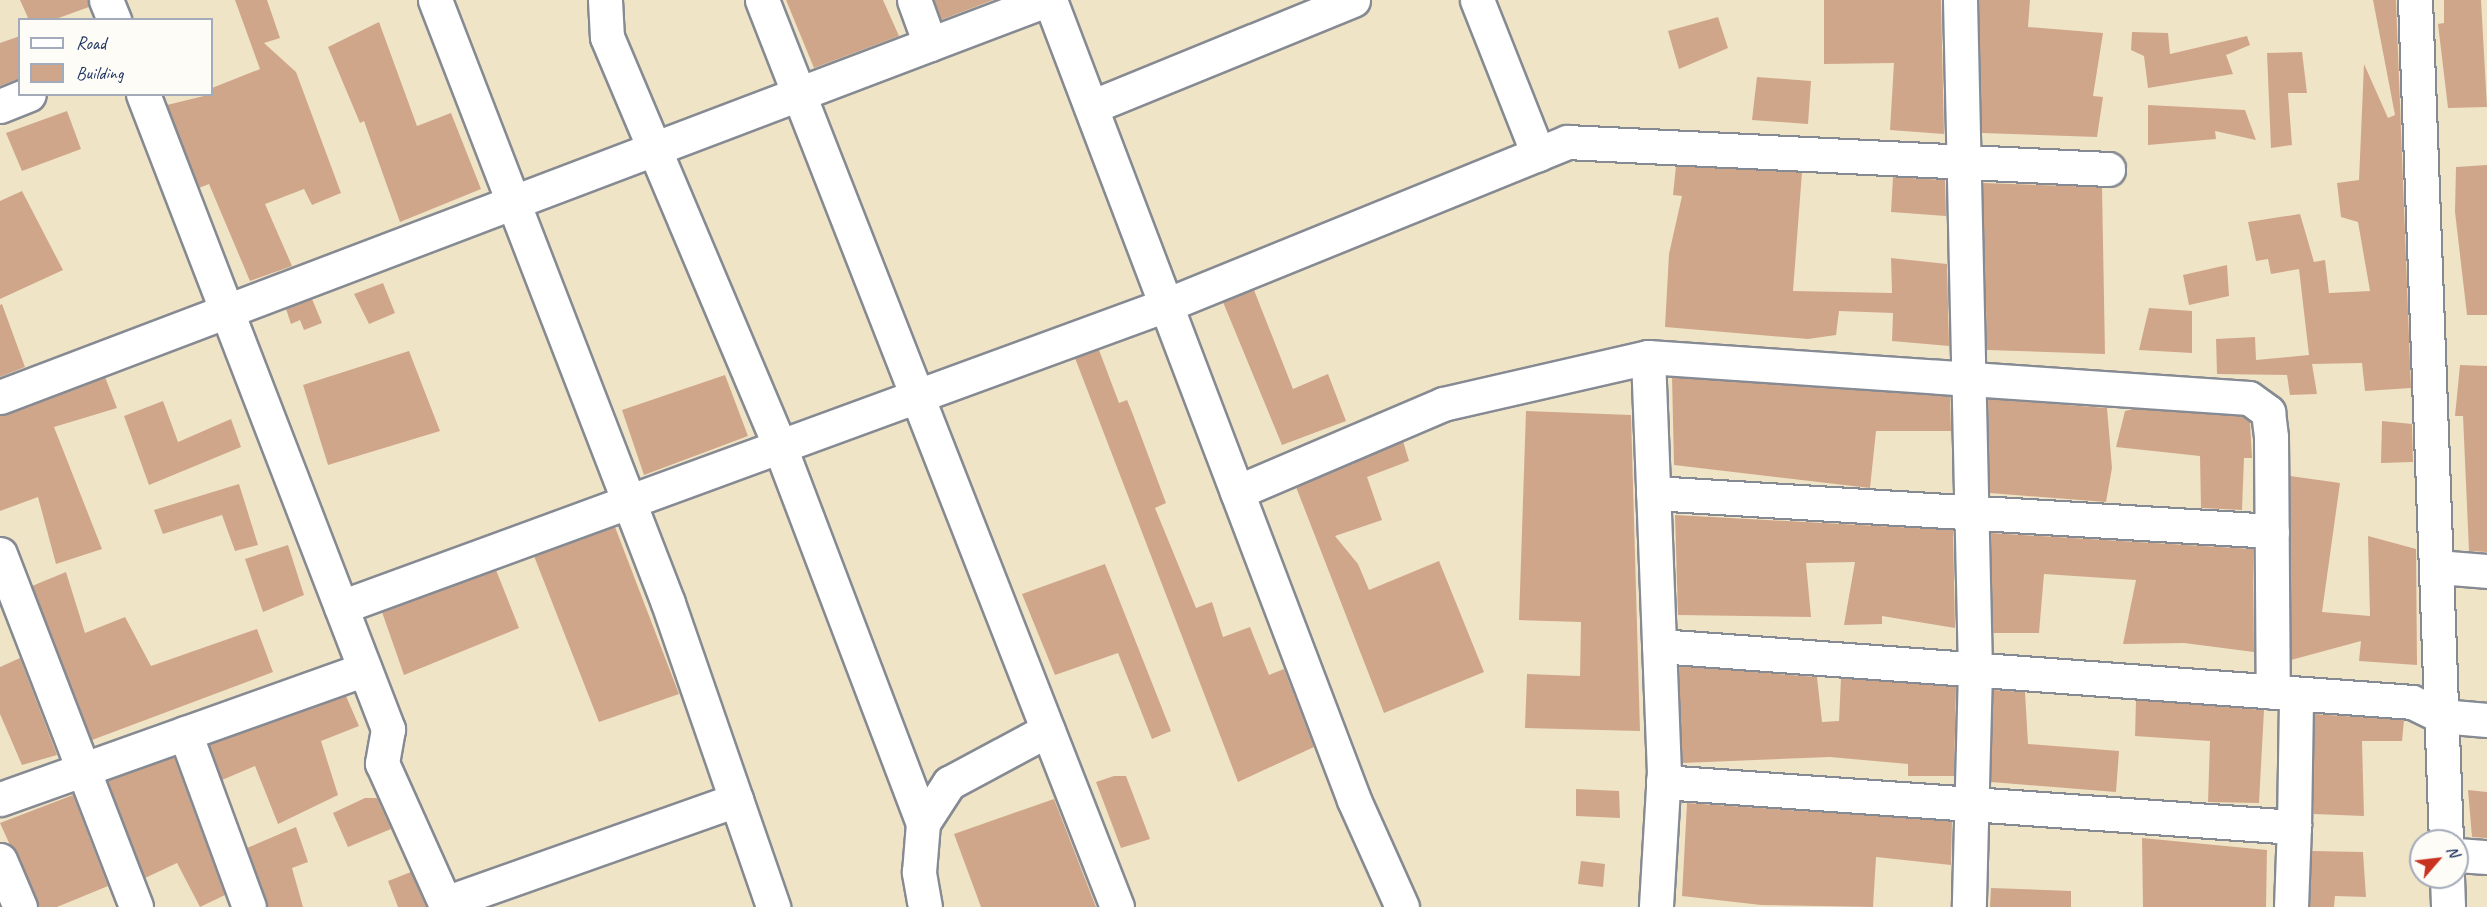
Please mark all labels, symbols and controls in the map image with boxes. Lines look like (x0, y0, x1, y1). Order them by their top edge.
legend (18, 18, 213, 96)
text: Road (76, 32, 106, 54)
text: Building (76, 62, 123, 84)
north arrow (2409, 829, 2469, 889)
text: N (2442, 842, 2464, 861)

